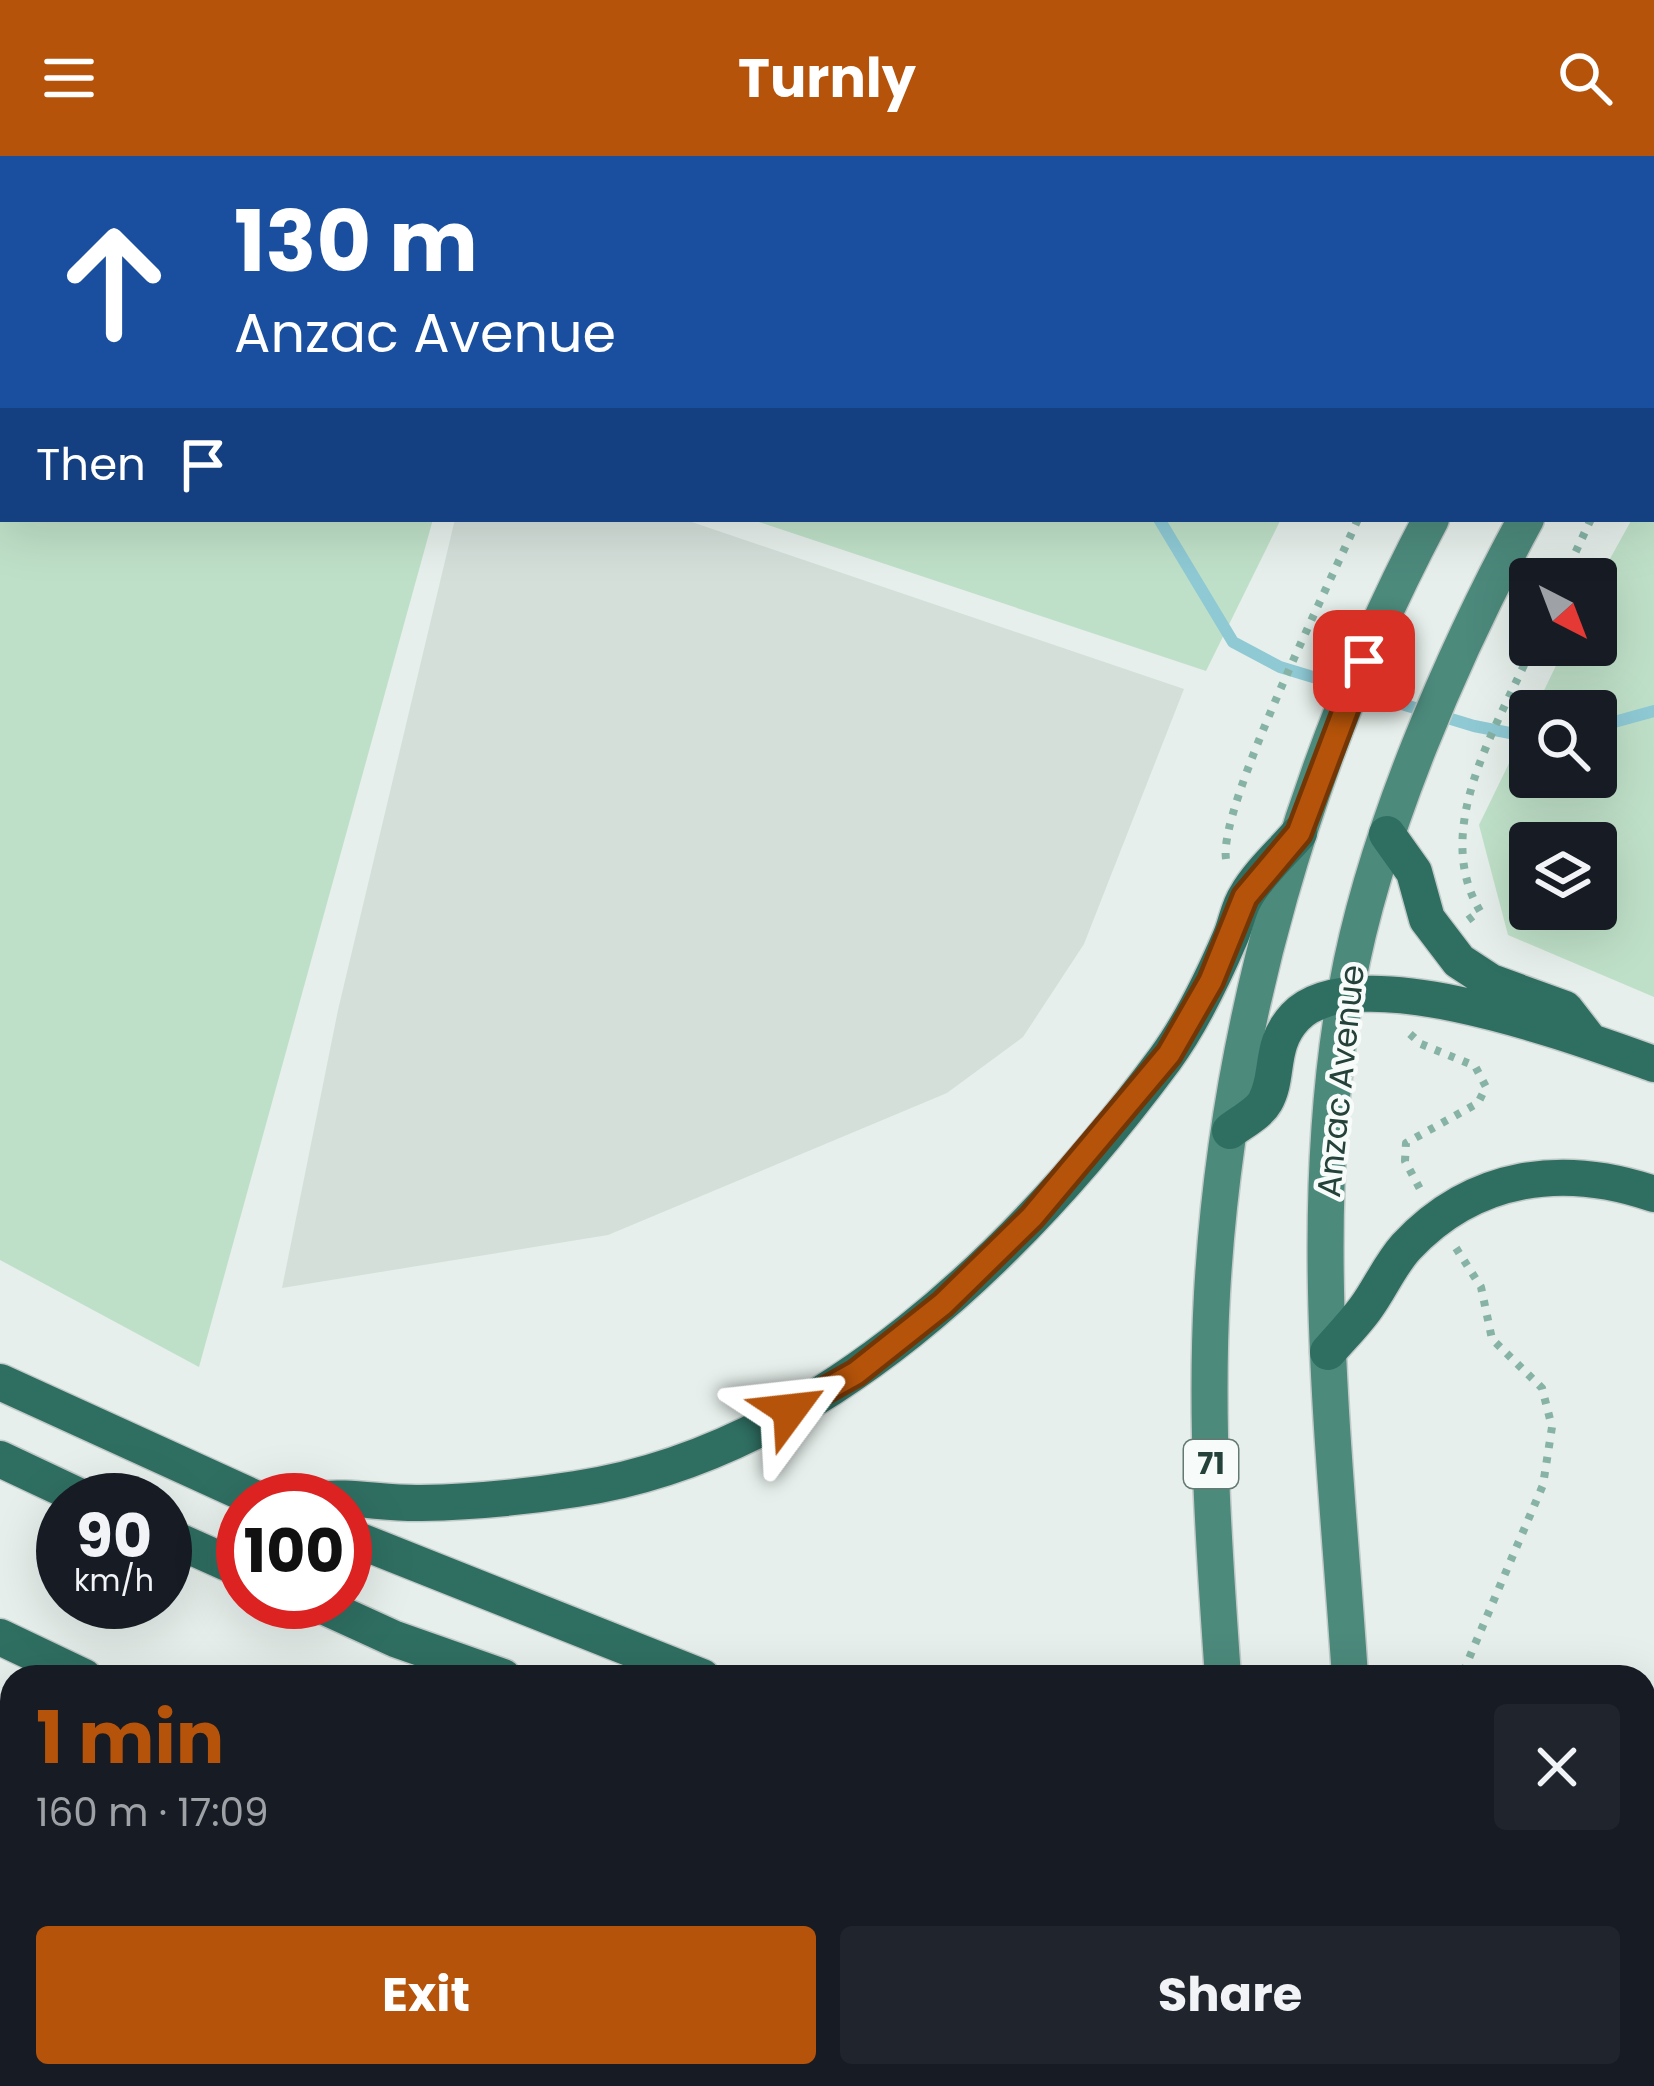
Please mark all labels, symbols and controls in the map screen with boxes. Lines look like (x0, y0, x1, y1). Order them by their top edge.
text: Turnly (738, 40, 916, 116)
icon: menu (36, 45, 102, 111)
icon: search (1552, 45, 1618, 111)
text: 130 m (234, 183, 478, 300)
icon: ahead (36, 204, 192, 360)
text: Anzac Avenue (234, 295, 616, 371)
icon: arrive (170, 432, 236, 498)
text: Then (36, 433, 146, 496)
north arrow (1509, 558, 1617, 666)
map controls (1509, 558, 1617, 930)
pin (1313, 610, 1415, 712)
icon: arrive (1331, 628, 1397, 694)
button: search (1509, 690, 1617, 798)
button: layers (1509, 822, 1617, 930)
street label: Anzac Avenue (1305, 963, 1376, 1200)
position arrow (727, 1347, 853, 1473)
road number: 71 (1184, 1440, 1238, 1488)
speed limit sign: 100 (216, 1473, 372, 1629)
text: 90 (76, 1494, 152, 1578)
text: km/h (74, 1559, 154, 1602)
text: 1 min (36, 1687, 224, 1788)
button: close (1494, 1704, 1620, 1830)
text: 160 m · 17:09 (36, 1785, 269, 1840)
button: Exit (36, 1926, 816, 2064)
button: Share (840, 1926, 1620, 2064)

